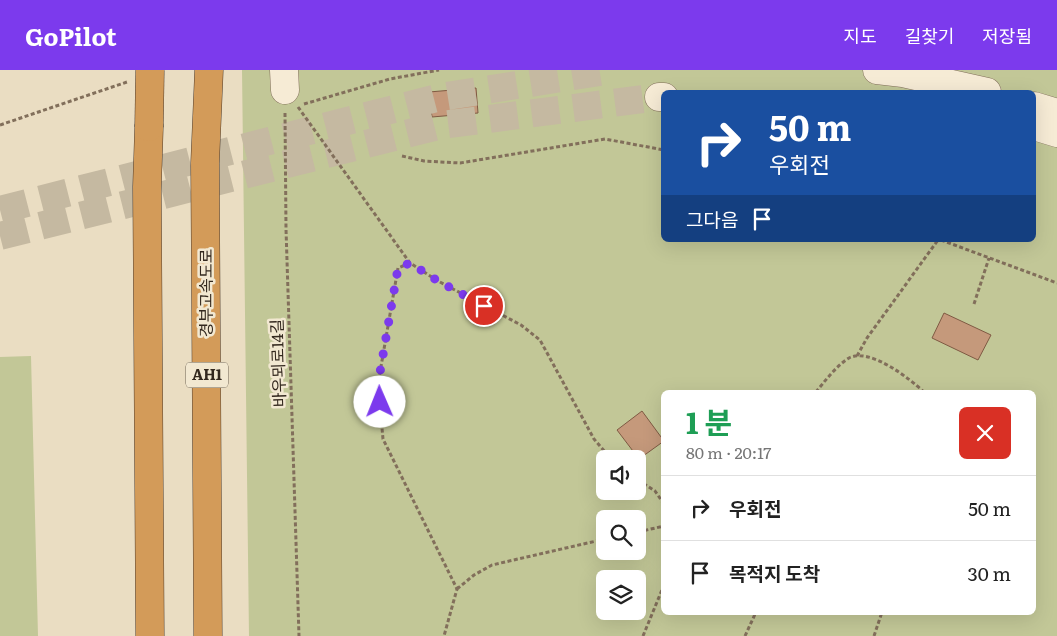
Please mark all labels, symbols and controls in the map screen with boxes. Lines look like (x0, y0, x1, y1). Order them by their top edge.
text: GoPilot (25, 18, 117, 53)
text: 지도 (844, 22, 877, 49)
text: 길찾기 (905, 22, 954, 49)
text: 저장됨 (982, 22, 1032, 49)
text: 50 m (769, 100, 852, 152)
icon: right (686, 110, 751, 175)
text: 우회전 (769, 147, 830, 180)
text: 그다음 (686, 205, 738, 233)
icon: arrive (748, 205, 776, 233)
street label: 경부고속도로 (193, 249, 217, 337)
pin (463, 285, 505, 327)
icon: arrive (470, 292, 498, 320)
street label: 바우뫼로14길 (263, 318, 291, 408)
road number: AH1 (186, 362, 228, 388)
position arrow (353, 375, 405, 427)
text: 1 분 (686, 399, 732, 443)
button: close (959, 407, 1011, 459)
text: 80 m · 20:17 (686, 440, 771, 464)
map controls (596, 450, 646, 620)
button: sound (596, 450, 646, 500)
icon: right (686, 494, 714, 522)
text: 우회전 (729, 494, 781, 522)
text: 50 m (968, 494, 1011, 522)
button: search (596, 510, 646, 560)
icon: arrive (686, 559, 714, 587)
text: 목적지 도착 (729, 559, 820, 587)
text: 30 m (967, 559, 1011, 587)
button: layers (596, 570, 646, 620)

